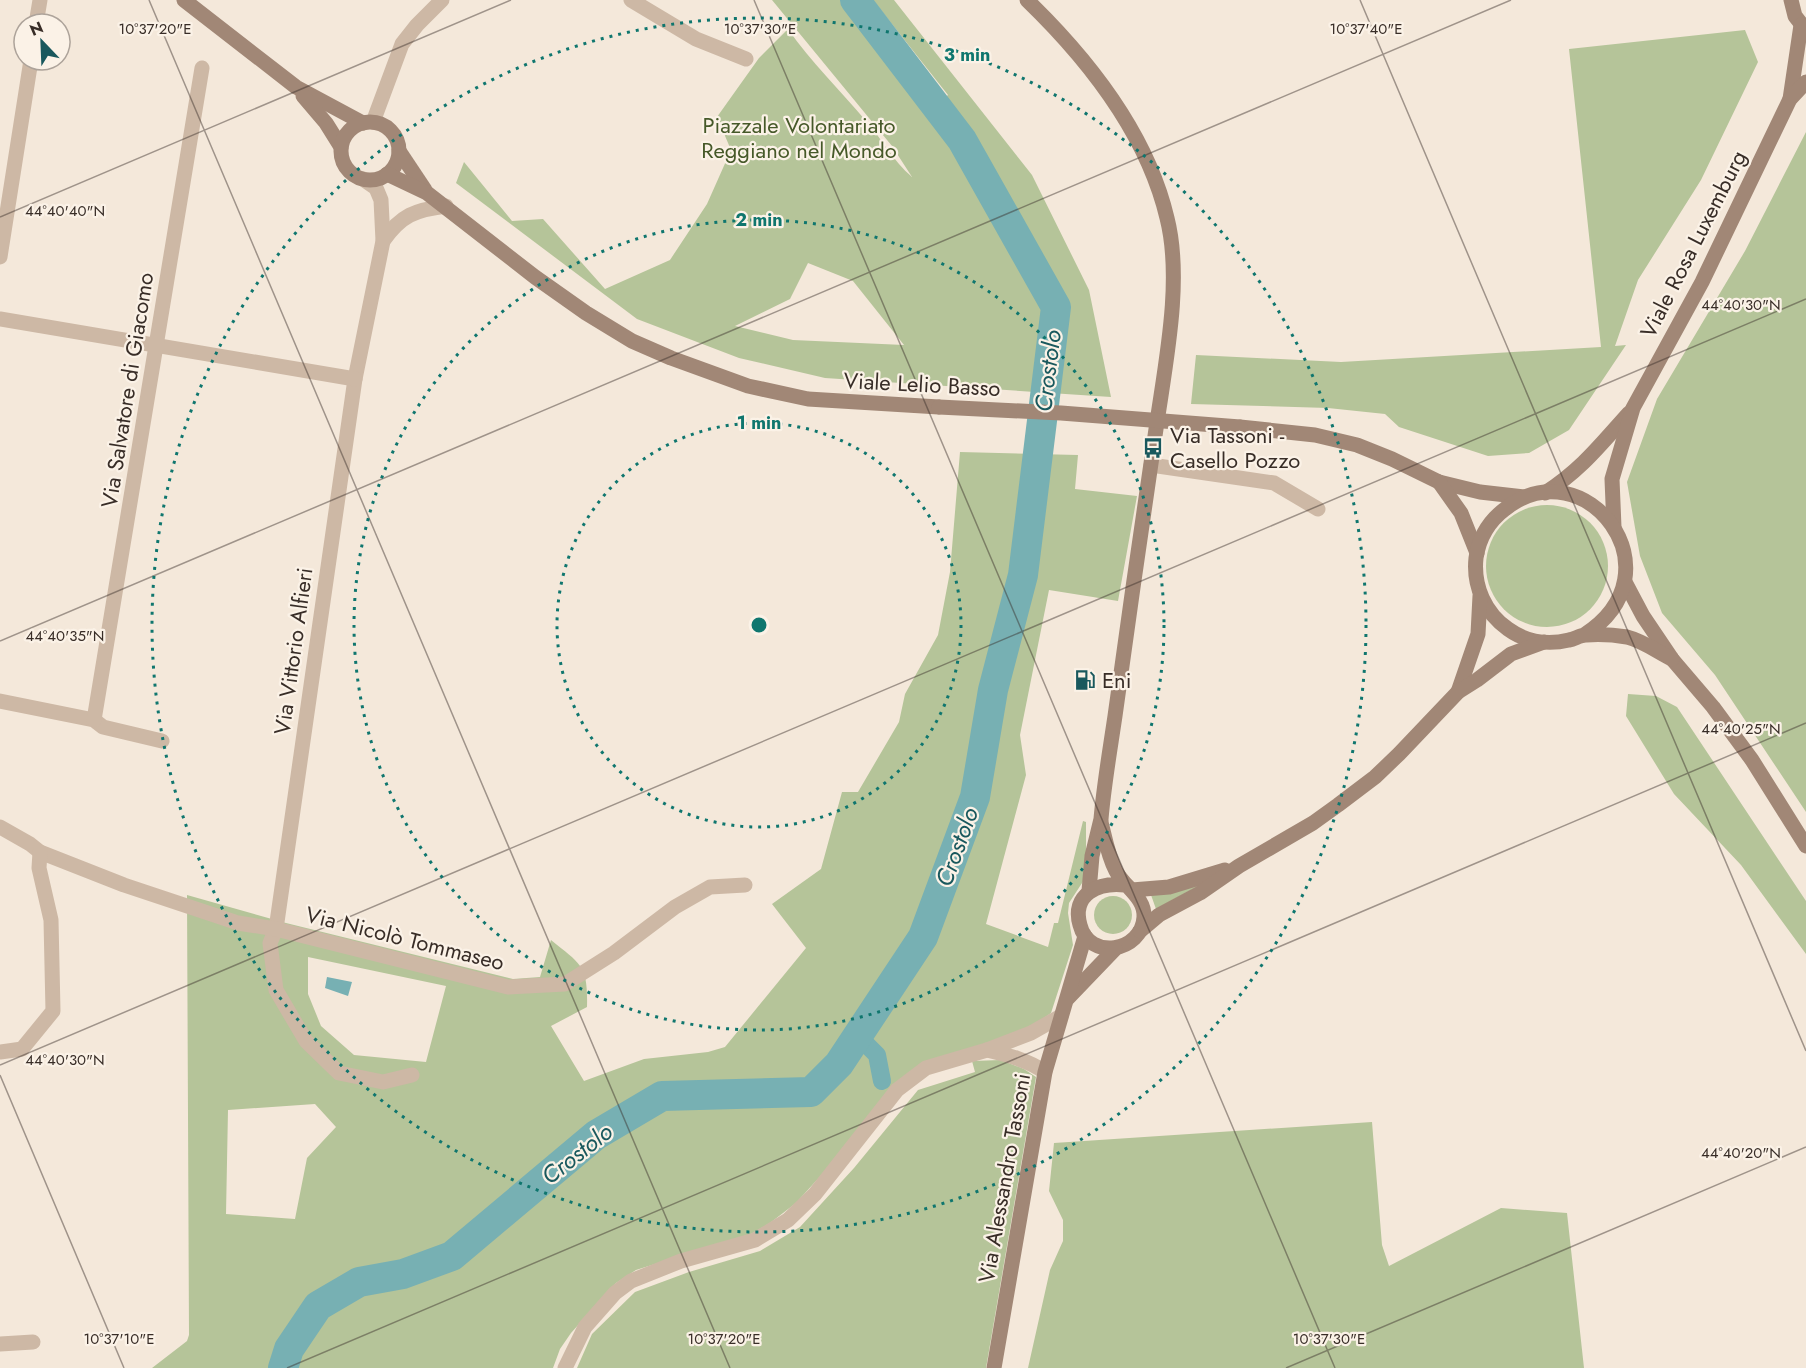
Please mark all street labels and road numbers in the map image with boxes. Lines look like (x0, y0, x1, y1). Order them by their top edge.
street label: Viale Rosa Luxemburg (1632, 145, 1754, 343)
street label: Via Salvatore di Giacomo (93, 270, 161, 510)
street label: Viale Lelio Basso (843, 364, 1001, 404)
street label: Via Vittorio Alfieri (265, 565, 321, 737)
street label: Via Nicolò Tommaseo (302, 898, 508, 978)
street label: Via Alessandro Tassoni (970, 1071, 1038, 1285)

